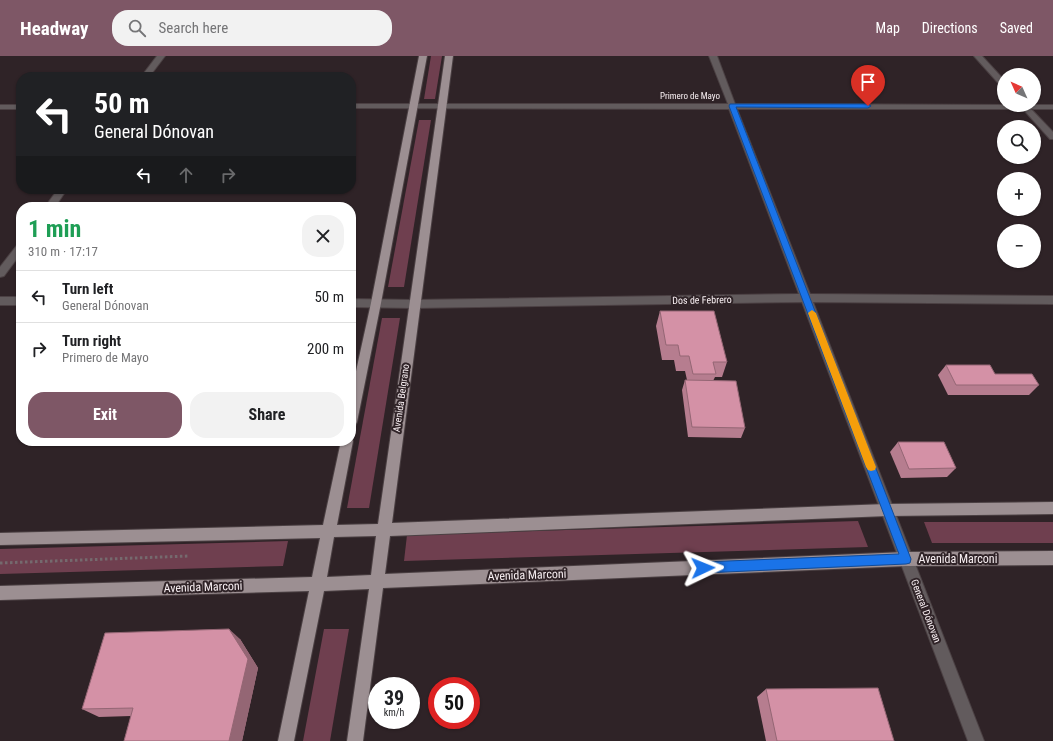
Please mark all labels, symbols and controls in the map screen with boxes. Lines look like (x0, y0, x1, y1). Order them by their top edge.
search box (112, 10, 392, 46)
text: Headway (20, 17, 88, 40)
icon: search (126, 17, 148, 39)
text: Search here (158, 19, 228, 37)
text: Map (876, 20, 900, 36)
text: Directions (922, 20, 978, 36)
text: Saved (1000, 20, 1033, 36)
pin (851, 65, 885, 106)
north arrow (997, 68, 1041, 112)
map controls (997, 68, 1041, 268)
icon: arrive (857, 71, 879, 93)
text: 50 m (94, 87, 150, 120)
icon: left (28, 88, 80, 140)
street label: Primero de Mayo (660, 91, 720, 101)
button: search (997, 120, 1041, 164)
text: General Dónovan (94, 121, 214, 142)
icon: left (133, 164, 155, 186)
icon: ahead (175, 164, 197, 186)
icon: right (217, 164, 239, 186)
button: + (997, 172, 1041, 216)
text: 1 min (28, 215, 81, 243)
button: close (302, 215, 344, 257)
button: − (997, 224, 1041, 268)
text: 310 m · 17:17 (28, 244, 98, 259)
text: Turn left (62, 280, 113, 298)
icon: left (28, 286, 50, 308)
text: 50 m (314, 288, 344, 306)
street label: Dos de Febrero (672, 294, 732, 306)
text: General Dónovan (62, 298, 149, 313)
text: Turn right (62, 332, 121, 350)
icon: right (28, 338, 50, 360)
text: 200 m (307, 340, 344, 358)
text: Primero de Mayo (62, 350, 149, 365)
street label: Avenida Belgrano (391, 363, 411, 433)
button: Exit (28, 392, 182, 438)
button: Share (190, 392, 344, 438)
position arrow (682, 547, 724, 589)
street label: Avenida Marconi (919, 552, 997, 566)
street label: Avenida Marconi (487, 567, 567, 583)
street label: General Dónovan (909, 578, 943, 644)
street label: Avenida Marconi (163, 579, 243, 595)
speed limit sign: 50 (428, 677, 480, 729)
text: 39 (384, 686, 404, 710)
text: km/h (384, 707, 404, 718)

